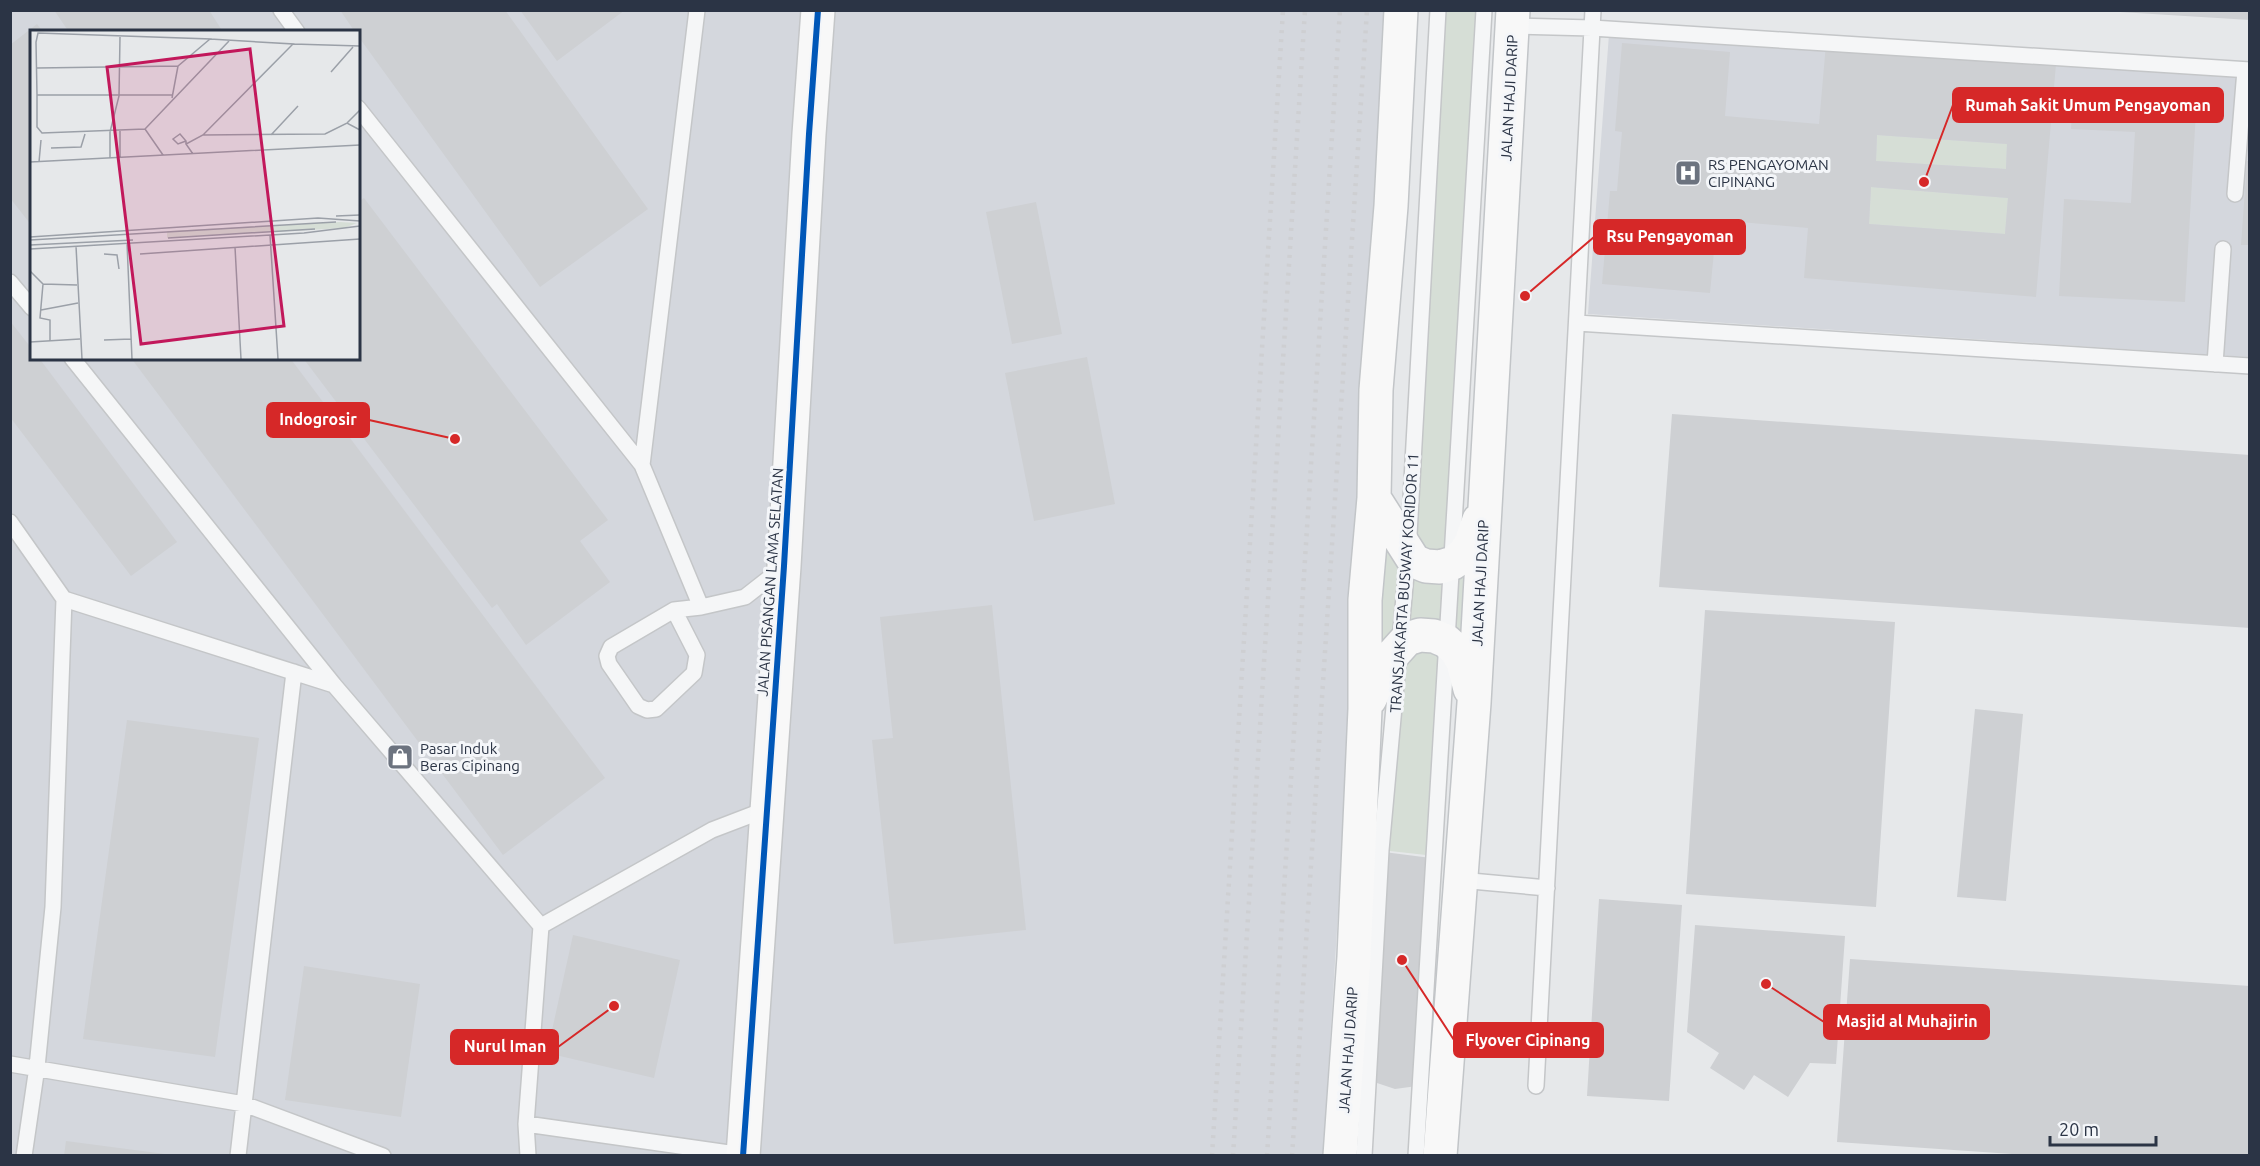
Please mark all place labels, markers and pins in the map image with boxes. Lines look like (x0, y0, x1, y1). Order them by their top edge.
callout: Rumah Sakit Umum Pengayoman (1953, 88, 2223, 122)
place label: RS PENGAYOMAN CIPINANG (1708, 156, 1829, 190)
hospital icon: RS PENGAYOMAN CIPINANG (1673, 158, 1703, 188)
callout: Rsu Pengayoman (1594, 220, 1745, 254)
callout: Indogrosir (267, 403, 369, 437)
place label: Pasar Induk Beras Cipinang (420, 740, 520, 774)
shop icon: Pasar Induk Beras Cipinang (385, 742, 415, 772)
callout: Masjid al Muhajirin (1824, 1005, 1989, 1039)
callout: Flyover Cipinang (1454, 1023, 1603, 1057)
callout: Nurul Iman (451, 1030, 558, 1064)

